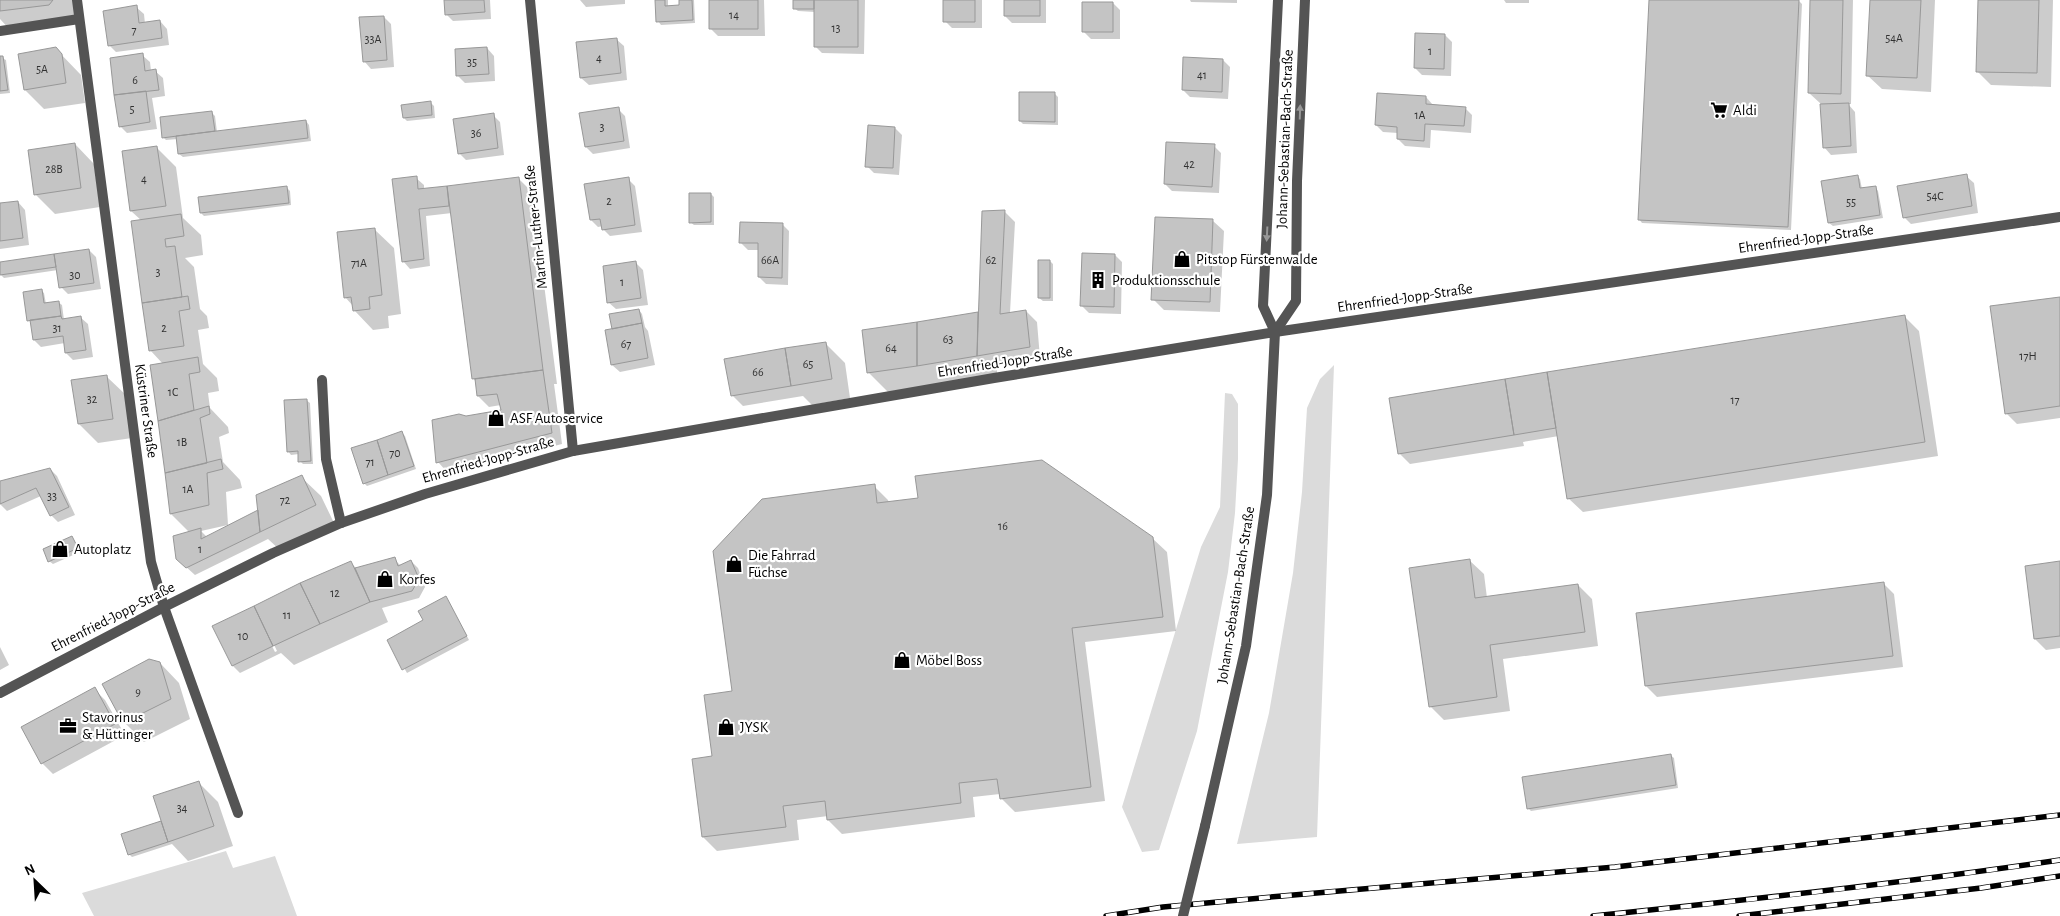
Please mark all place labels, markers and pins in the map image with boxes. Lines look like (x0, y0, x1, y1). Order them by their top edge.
supermarket icon: Aldi (1709, 100, 1729, 120)
place label: Aldi (1733, 103, 1757, 118)
shop icon: Pitstop Fürstenwalde (1172, 249, 1192, 269)
place label: Pitstop Fürstenwalde (1196, 252, 1318, 267)
building icon: Produktionsschule (1088, 270, 1108, 290)
place label: Produktionsschule (1112, 273, 1220, 288)
shop icon: ASF Autoservice (486, 408, 506, 428)
place label: ASF Autoservice (510, 411, 603, 426)
shop icon: Autoplatz (50, 539, 70, 559)
place label: Autoplatz (74, 542, 131, 557)
place label: Die Fahrrad Füchse (748, 548, 816, 580)
shop icon: Die Fahrrad Füchse (724, 554, 744, 574)
shop icon: Korfes (375, 569, 395, 589)
place label: Korfes (399, 572, 436, 587)
shop icon: Möbel Boss (892, 650, 912, 670)
place label: Möbel Boss (916, 653, 982, 668)
place label: Stavorinus & Hüttinger (82, 710, 153, 742)
office icon: Stavorinus & Hüttinger (58, 716, 78, 736)
shop icon: JYSK (716, 717, 736, 737)
place label: JYSK (740, 720, 769, 735)

